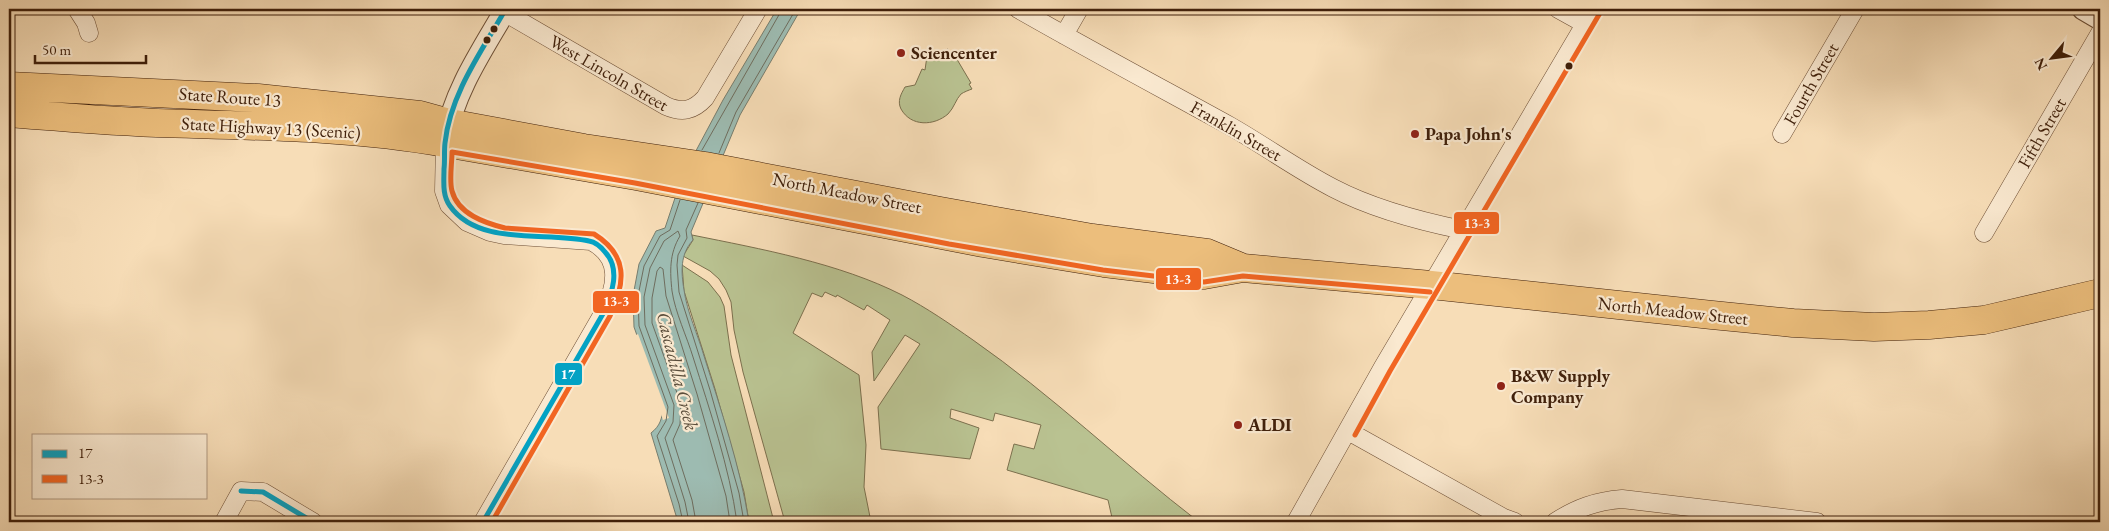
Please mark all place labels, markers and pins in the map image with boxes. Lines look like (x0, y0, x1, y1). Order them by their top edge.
unlabelled marker (489, 24, 499, 34)
unlabelled marker (482, 35, 492, 45)
place label: Sciencenter (911, 41, 998, 64)
marker: Sciencenter (895, 47, 907, 59)
unlabelled marker (1564, 61, 1574, 71)
place label: Papa John's (1425, 122, 1512, 145)
marker: Papa John's (1409, 128, 1421, 140)
place label: B&W Supply Company (1511, 364, 1610, 408)
marker: B&W Supply Company (1495, 380, 1507, 392)
place label: ALDI (1247, 413, 1292, 436)
marker: ALDI (1232, 419, 1244, 431)

